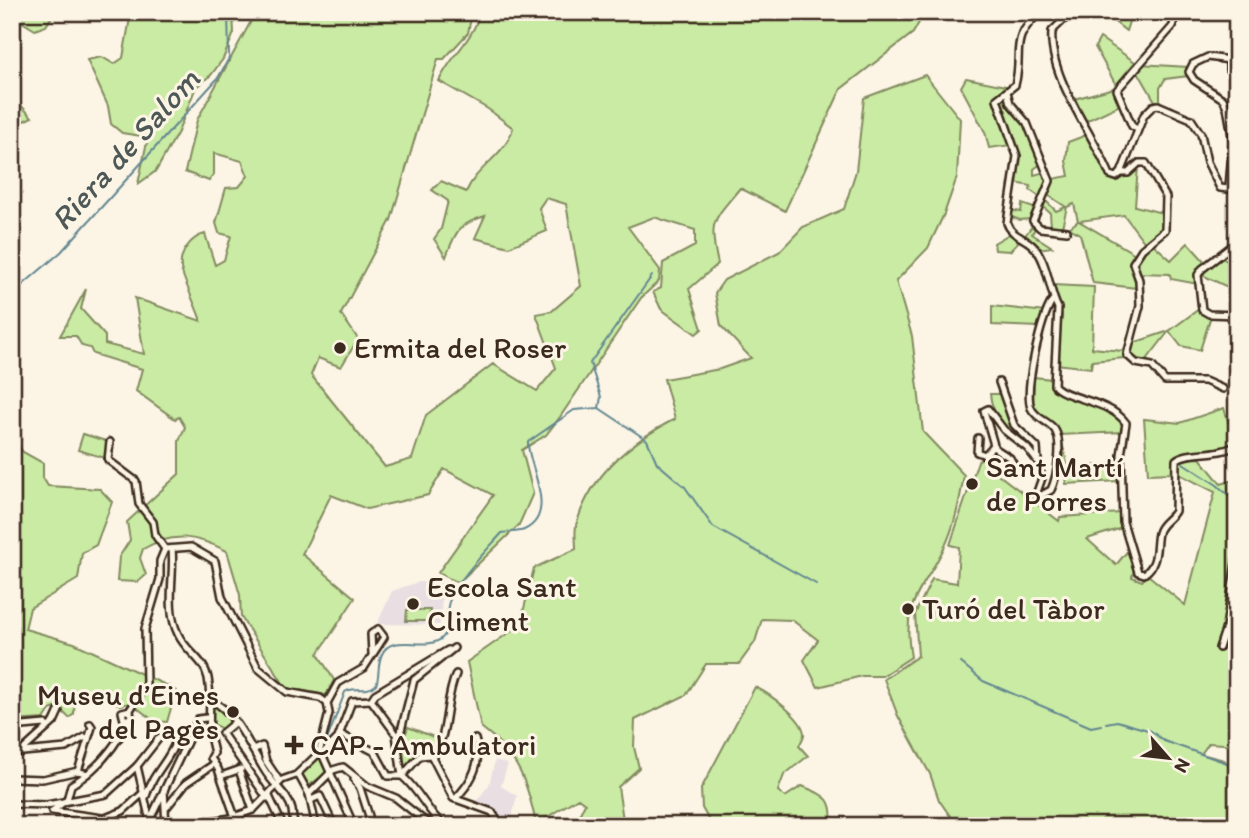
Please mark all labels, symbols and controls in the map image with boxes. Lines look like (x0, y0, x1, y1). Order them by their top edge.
water label: Riera de Salom (42, 60, 208, 238)
place label: Ermita del Roser (354, 329, 566, 366)
marker: Ermita del Roser (332, 340, 348, 356)
place label: Sant Martí de Porres (986, 448, 1124, 519)
marker: Sant Martí de Porres (964, 476, 980, 492)
place label: Escola Sant Climent (427, 568, 577, 639)
place label: Turó del Tàbor (922, 590, 1105, 627)
marker: Escola Sant Climent (405, 596, 421, 612)
marker: Turó del Tàbor (900, 601, 916, 617)
place label: Museu d’Eines del Pagès (37, 676, 219, 747)
marker: Museu d’Eines del Pagès (225, 704, 241, 720)
north arrow (1134, 722, 1204, 792)
place label: CAP - Ambulatori (310, 726, 537, 763)
marker: CAP - Ambulatori (284, 735, 304, 755)
text: N (1169, 755, 1196, 777)

